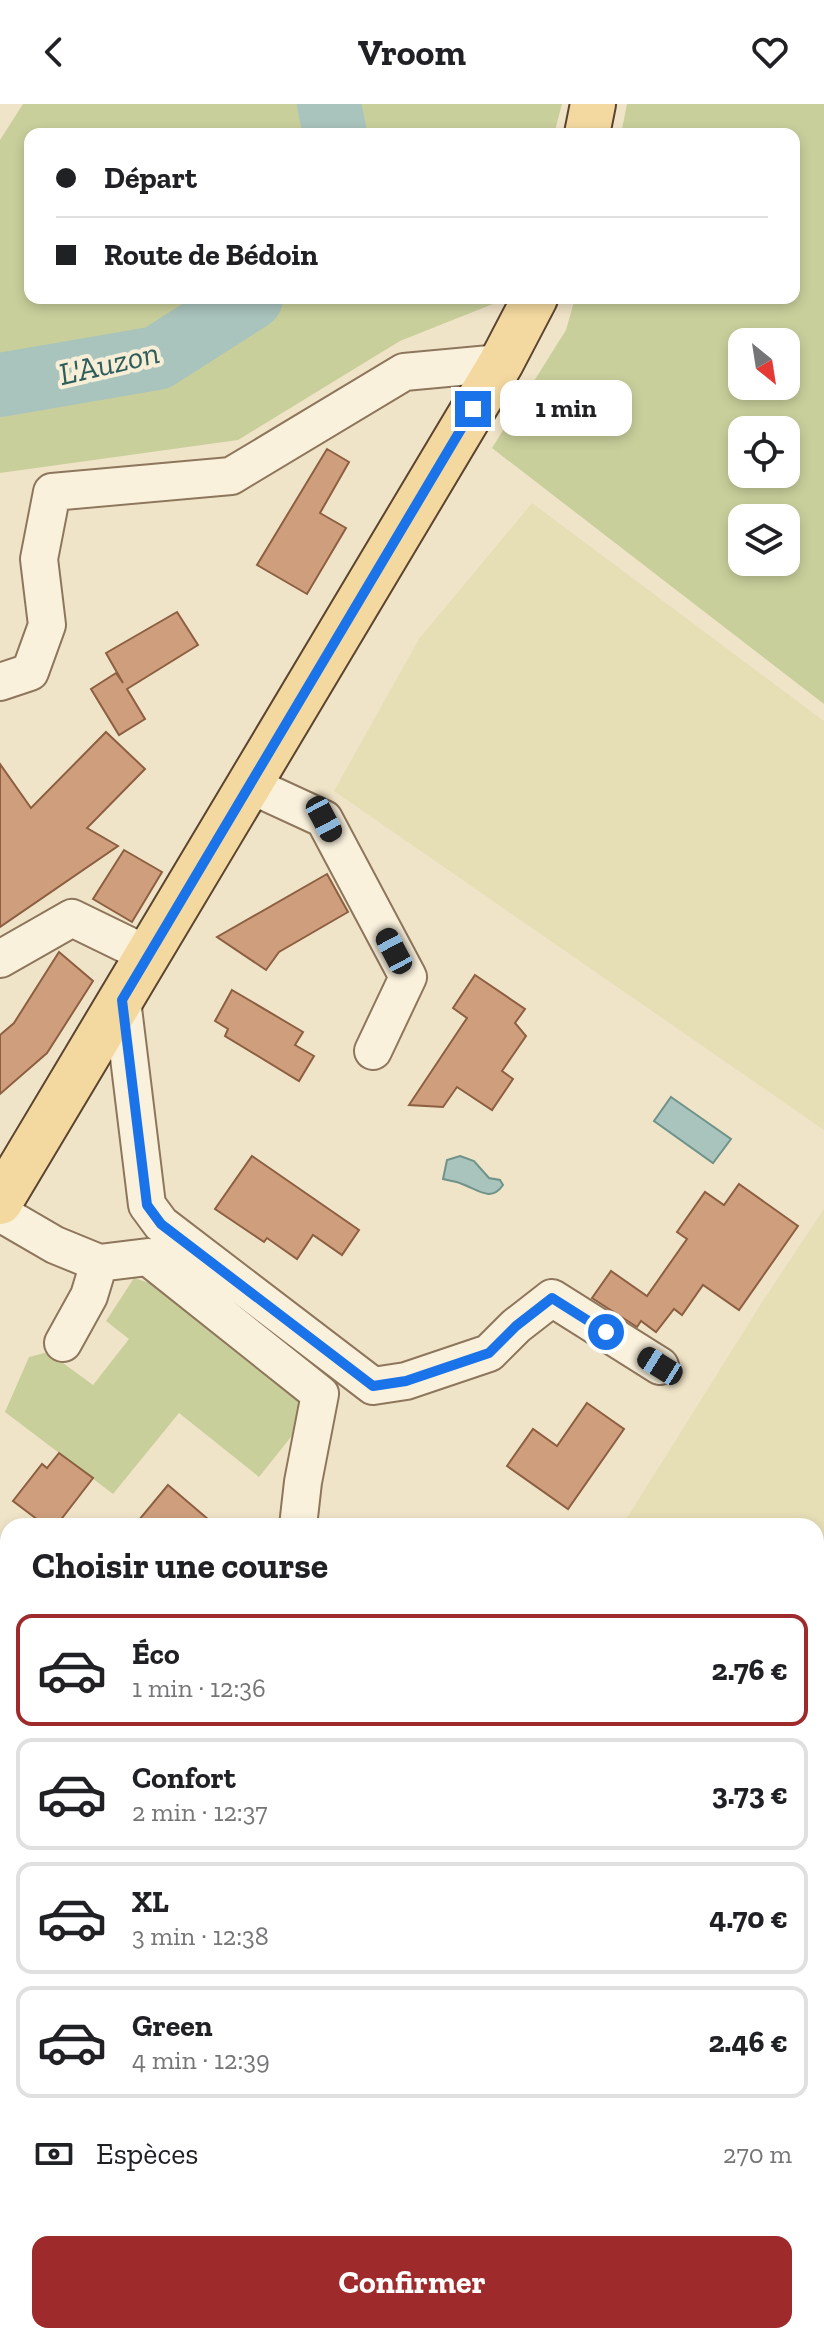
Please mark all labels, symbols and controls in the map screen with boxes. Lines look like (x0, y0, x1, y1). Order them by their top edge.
icon: back (32, 30, 76, 74)
icon: heart (748, 30, 792, 74)
text: Vroom (358, 31, 466, 74)
text: Départ (104, 160, 197, 196)
text: Route de Bédoin (104, 237, 318, 273)
north arrow (728, 328, 800, 400)
map controls (728, 328, 800, 576)
water label: L'Auzon (55, 333, 163, 393)
callout: 1 min (501, 381, 633, 437)
route end (455, 391, 491, 427)
text: 1 min (535, 392, 597, 424)
button: locate (728, 416, 800, 488)
button: layers (728, 504, 800, 576)
car (302, 792, 346, 846)
car (372, 924, 416, 978)
route start (588, 1314, 624, 1350)
car (633, 1343, 687, 1389)
text: Choisir une course (32, 1544, 328, 1587)
icon: car (36, 1634, 108, 1706)
text: Éco (132, 1636, 180, 1672)
text: 2.76 € (712, 1652, 788, 1688)
text: 1 min · 12:36 (132, 1672, 266, 1704)
icon: car (36, 1758, 108, 1830)
text: Confort (132, 1760, 236, 1796)
text: 3.73 € (712, 1776, 788, 1812)
text: 2 min · 12:37 (132, 1796, 268, 1828)
icon: car (36, 1882, 108, 1954)
text: XL (132, 1884, 169, 1920)
text: 4.70 € (709, 1900, 788, 1936)
text: 3 min · 12:38 (132, 1920, 269, 1952)
icon: car (36, 2006, 108, 2078)
text: Green (132, 2008, 212, 2044)
text: 2.46 € (709, 2024, 788, 2060)
text: 4 min · 12:39 (132, 2044, 270, 2076)
icon: cash (32, 2132, 76, 2176)
text: Espèces (96, 2136, 198, 2172)
text: 270 m (723, 2138, 792, 2170)
button: Confirmer (32, 2236, 792, 2328)

